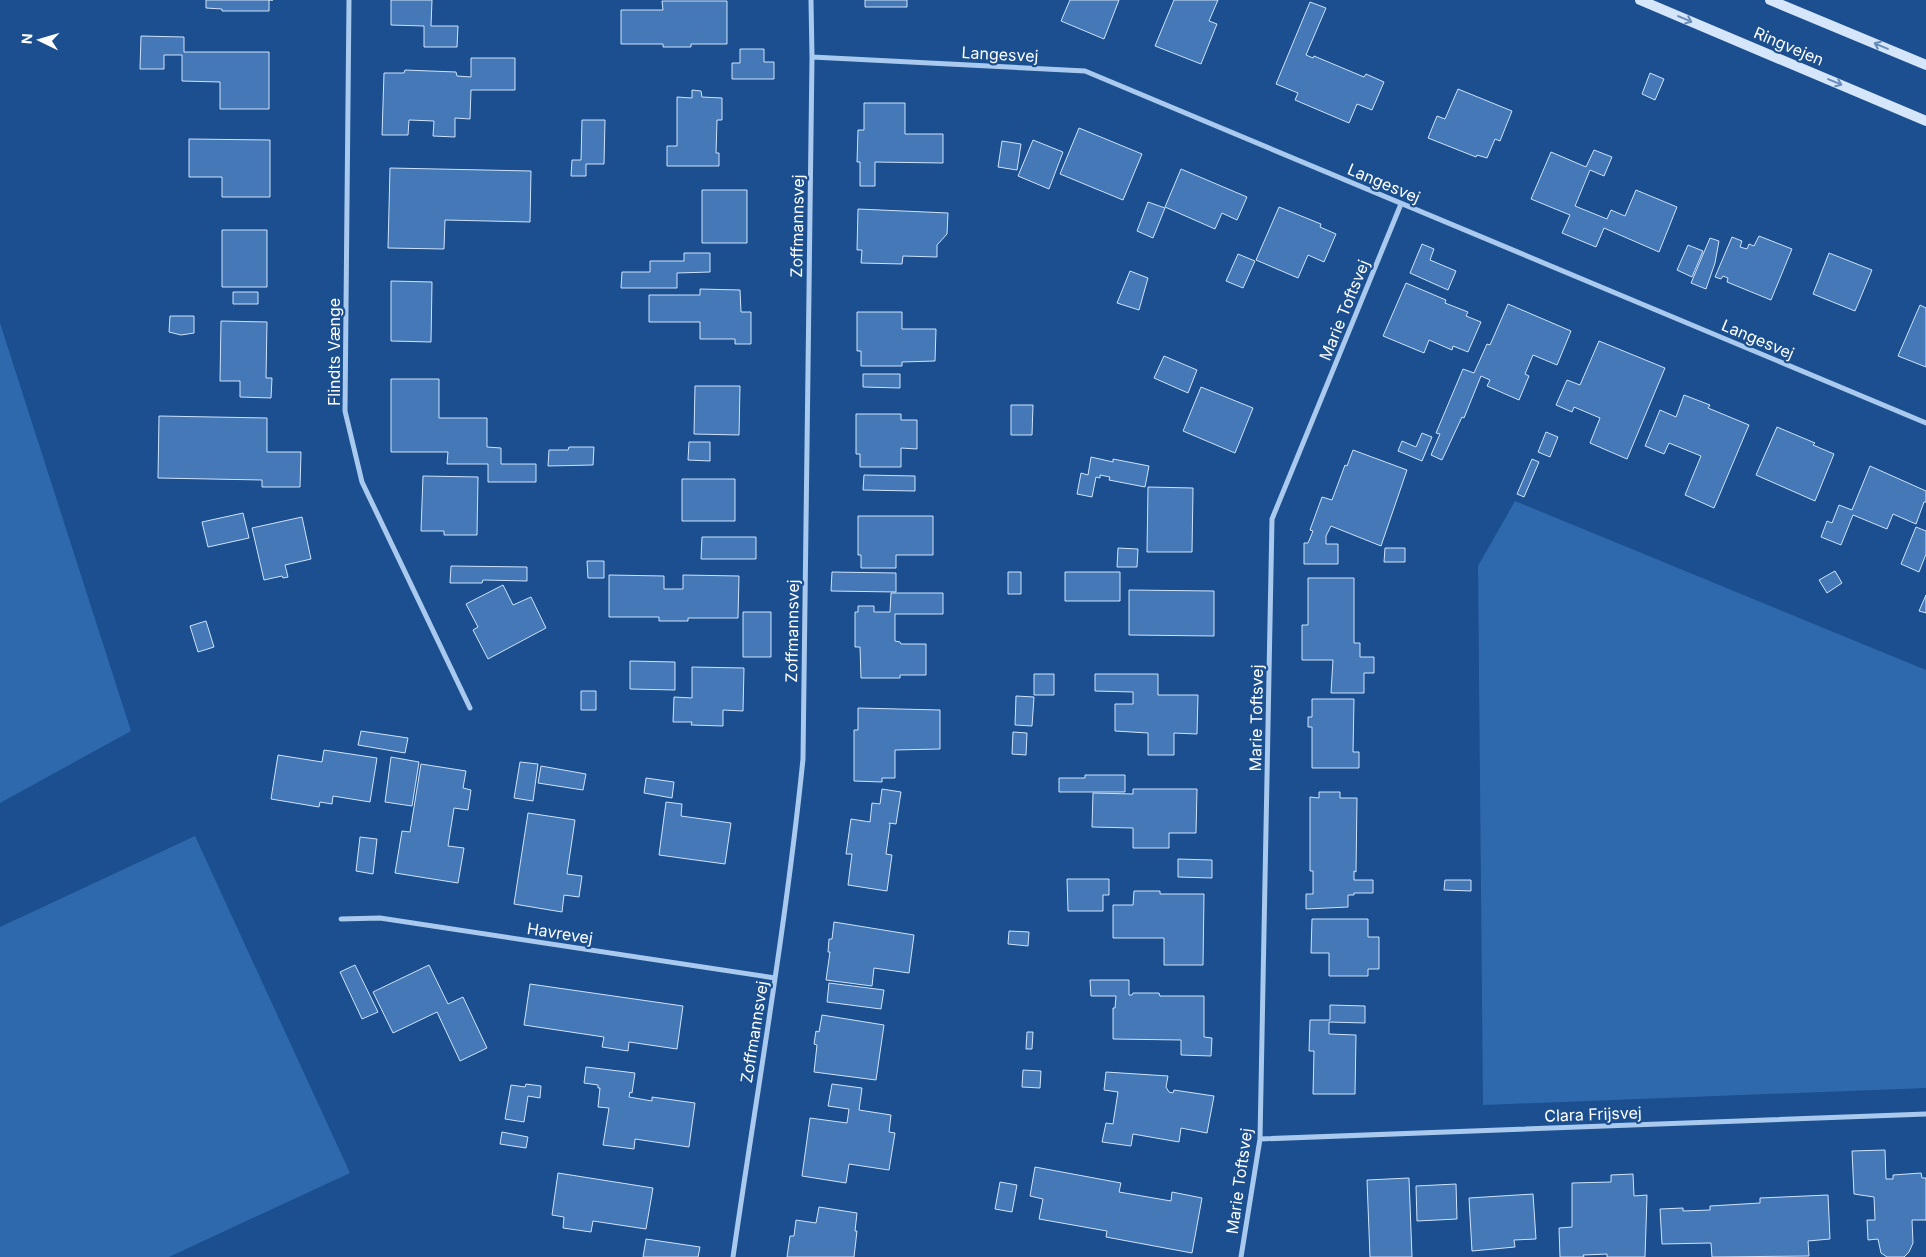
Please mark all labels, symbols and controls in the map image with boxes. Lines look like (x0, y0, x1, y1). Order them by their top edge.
one-way arrow (1677, 14, 1692, 24)
north arrow (15, 15, 65, 65)
street label: Ringvejen (1751, 22, 1827, 70)
text: N (18, 33, 35, 45)
one-way arrow (1874, 41, 1889, 51)
street label: Langesvej (961, 42, 1039, 66)
one-way arrow (1827, 77, 1842, 87)
street label: Langesvej (1345, 159, 1423, 207)
street label: Zoffmannsvej (786, 174, 808, 278)
street label: Marie Toftsvej (1315, 257, 1373, 363)
street label: Flindts Vænge (324, 298, 344, 406)
street label: Langesvej (1719, 315, 1797, 363)
street label: Zoffmannsvej (781, 579, 803, 683)
street label: Marie Toftsvej (1245, 664, 1267, 772)
street label: Havrevej (526, 918, 594, 948)
street label: Zoffmannsvej (736, 980, 772, 1084)
street label: Clara Frijsvej (1544, 1102, 1642, 1126)
street label: Marie Toftsvej (1222, 1127, 1256, 1235)

